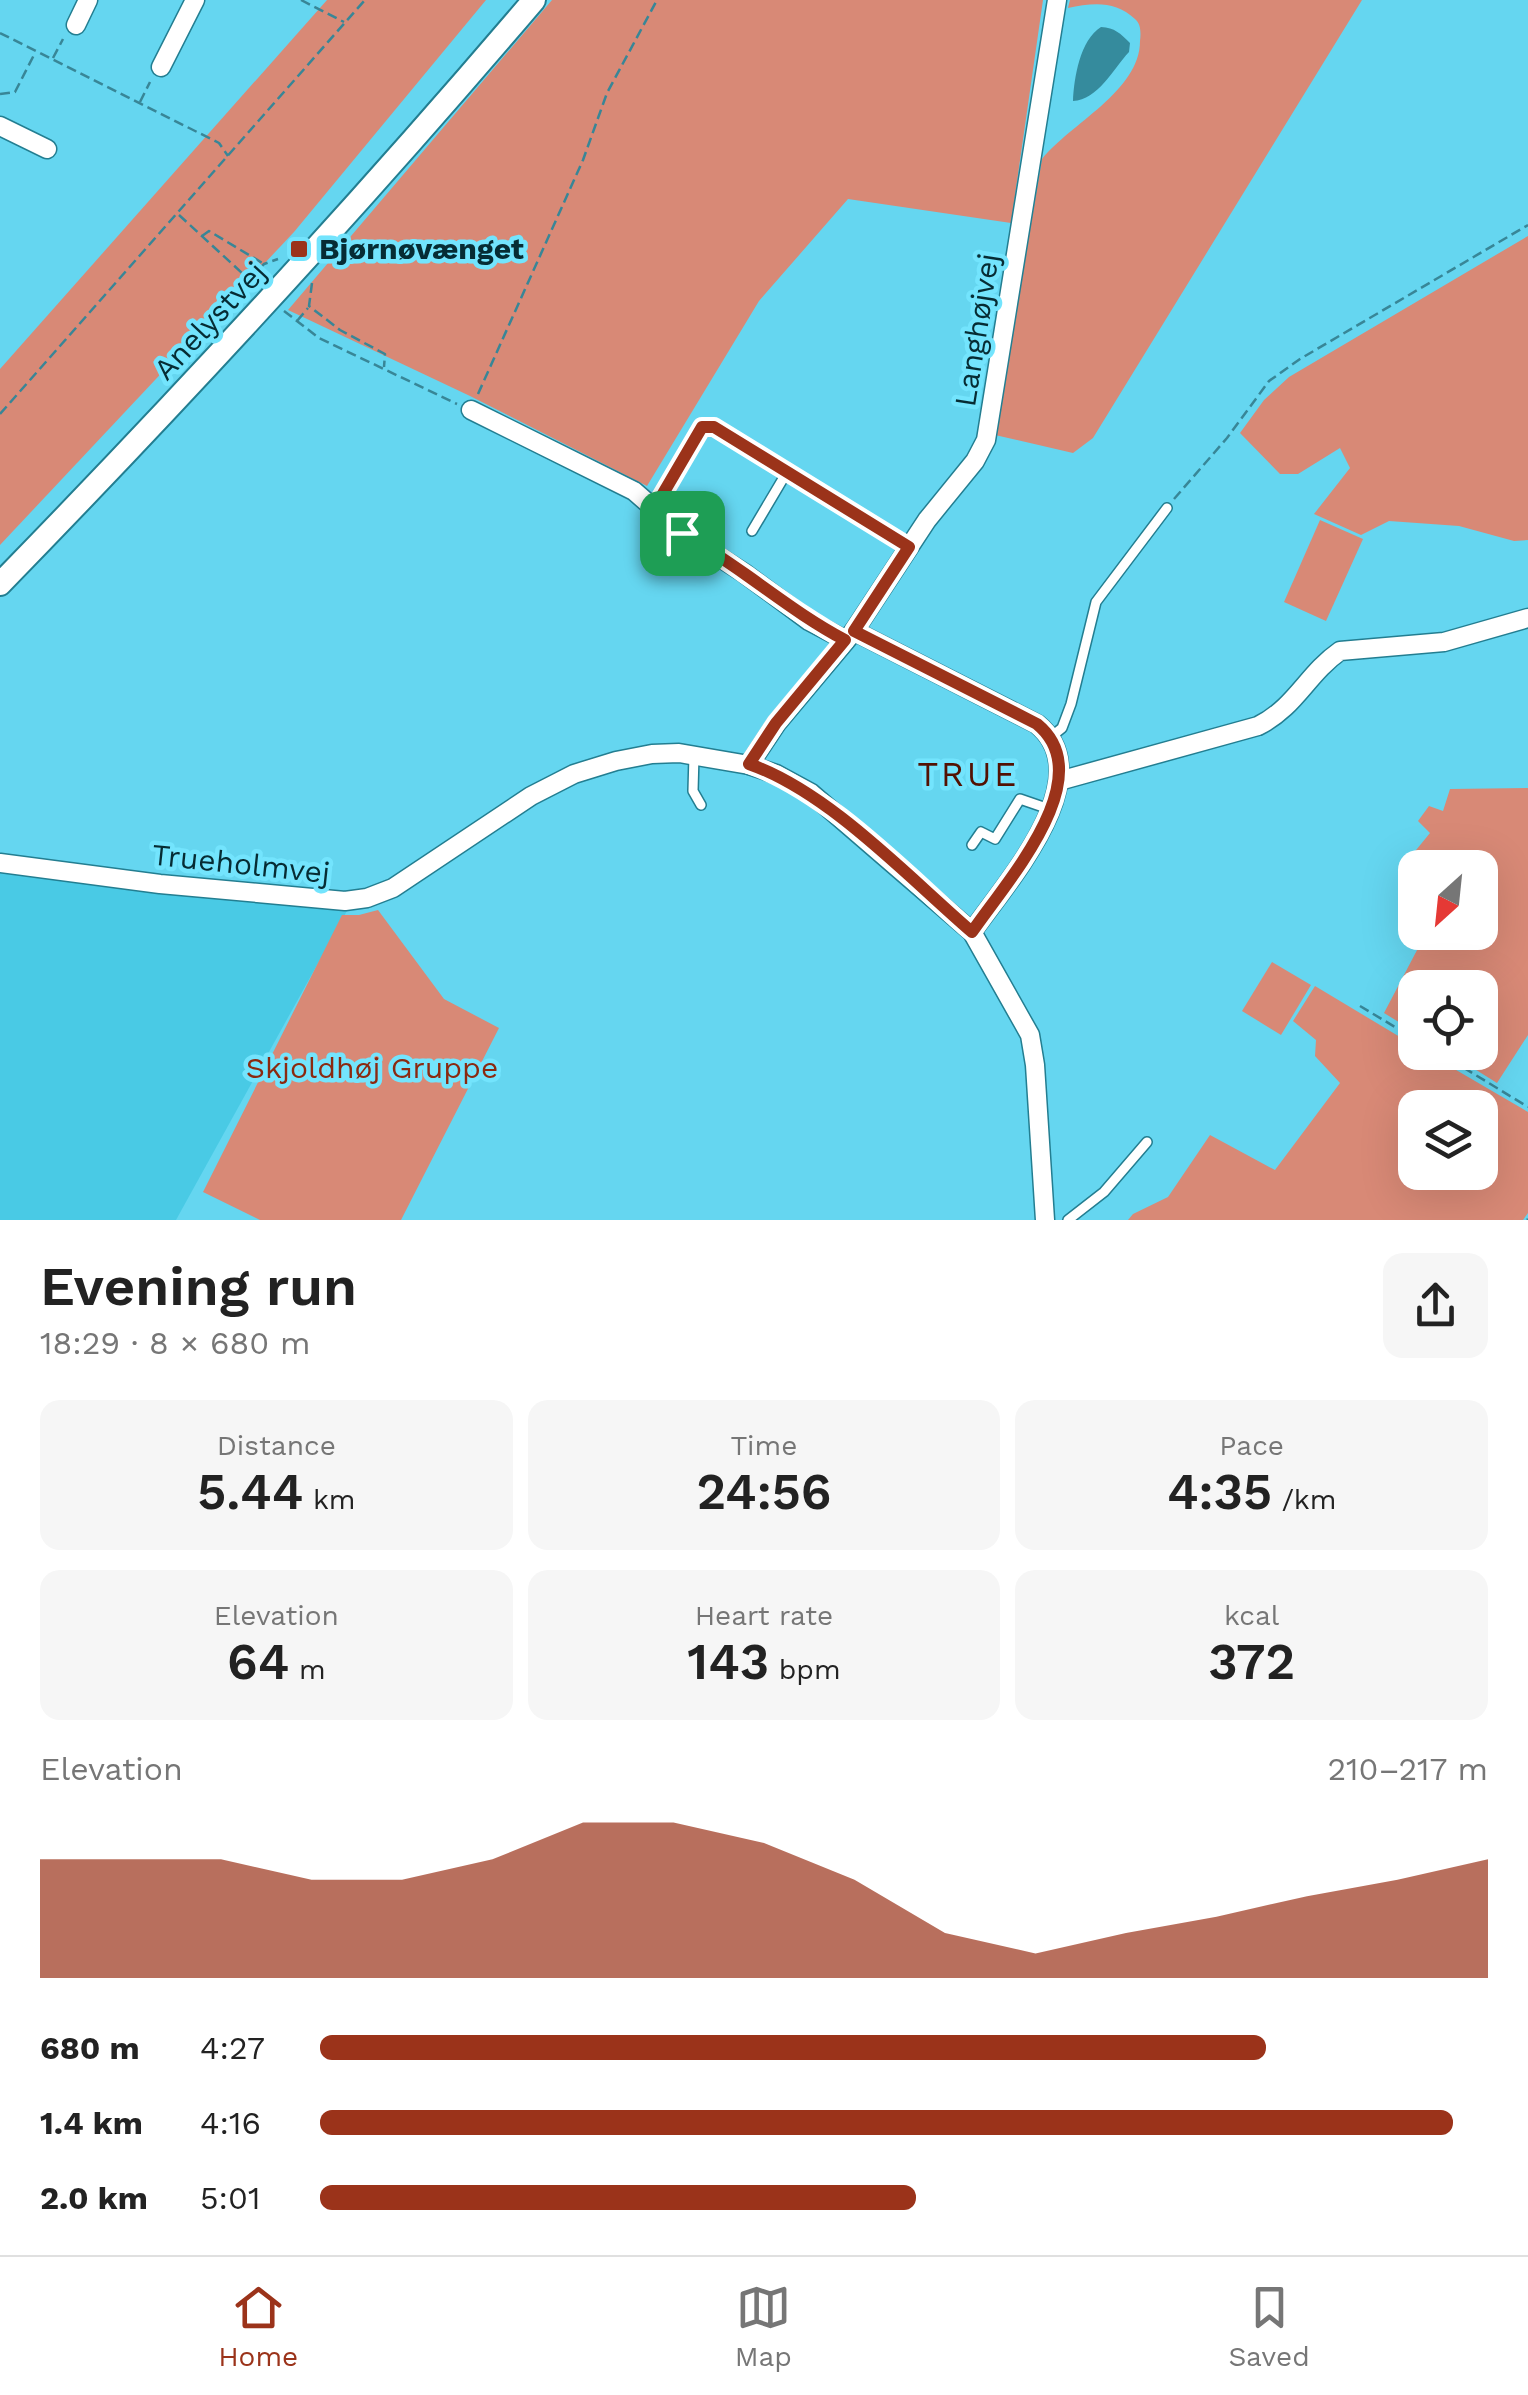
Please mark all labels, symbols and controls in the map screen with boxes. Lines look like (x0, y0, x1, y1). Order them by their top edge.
place label: Bjørnøvænget (319, 231, 524, 266)
marker: Bjørnøvænget (288, 238, 310, 260)
street label: Langhøjvej (947, 251, 1006, 409)
street label: Anelystvej (146, 254, 273, 387)
pin (640, 491, 725, 576)
icon: arrive (655, 506, 710, 561)
district label: TRUE (917, 753, 1019, 795)
street label: Trueholmvej (150, 837, 332, 890)
north arrow (1398, 850, 1498, 950)
map controls (1398, 850, 1498, 1190)
button: locate (1398, 970, 1498, 1070)
park label: Skjoldhøj Gruppe (246, 1050, 498, 1085)
button: layers (1398, 1090, 1498, 1190)
button: share (1383, 1253, 1488, 1358)
text: Evening run (40, 1254, 357, 1318)
text: 18:29 · 8 × 680 m (40, 1324, 310, 1362)
text: Distance (217, 1429, 336, 1462)
text: Time (731, 1429, 797, 1462)
text: Pace (1219, 1429, 1284, 1462)
text: 5.44 (197, 1462, 303, 1521)
text: 24:56 (696, 1462, 832, 1521)
text: 4:35 (1167, 1462, 1272, 1521)
text: km (303, 1483, 355, 1516)
text: /km (1272, 1483, 1336, 1516)
text: Elevation (214, 1599, 339, 1632)
text: Heart rate (695, 1599, 833, 1632)
text: kcal (1224, 1599, 1279, 1632)
text: 64 (227, 1632, 289, 1691)
text: 143 (687, 1632, 769, 1691)
text: 372 (1208, 1632, 1295, 1691)
text: m (289, 1653, 326, 1686)
text: bpm (769, 1653, 841, 1686)
text: Elevation (40, 1750, 183, 1788)
text: 210–217 m (1327, 1750, 1488, 1788)
text: 680 m (40, 2029, 140, 2067)
text: 4:27 (200, 2029, 265, 2067)
text: 1.4 km (40, 2104, 143, 2142)
text: 4:16 (200, 2104, 261, 2142)
text: 2.0 km (40, 2179, 148, 2217)
text: 5:01 (200, 2179, 260, 2217)
tab: Home (218, 2280, 298, 2373)
tab: Map (735, 2280, 792, 2373)
tab: Saved (1228, 2280, 1310, 2373)

